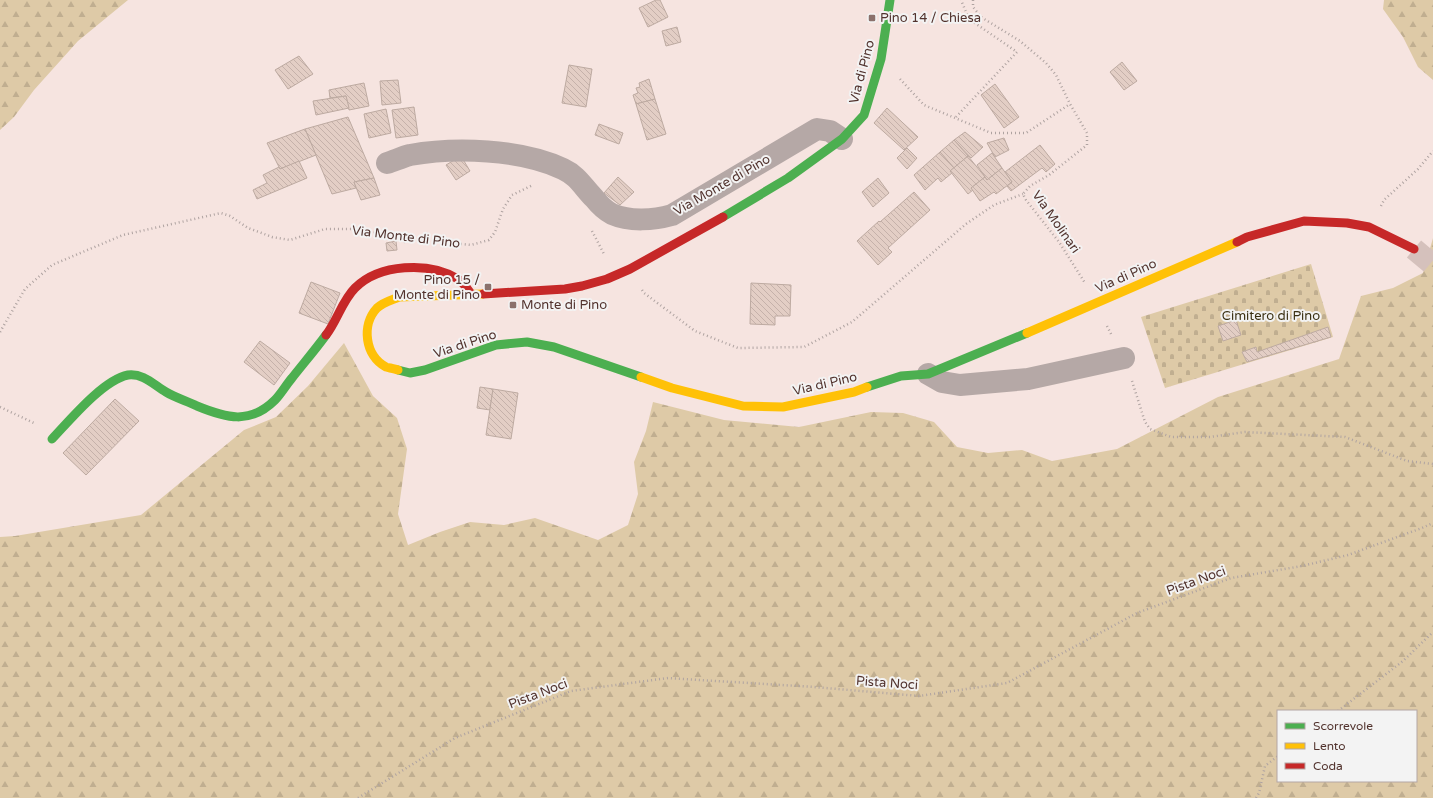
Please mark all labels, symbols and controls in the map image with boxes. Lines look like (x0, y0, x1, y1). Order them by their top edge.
place label: Pino 14 / Chiesa (880, 10, 981, 26)
marker: Pino 14 / Chiesa (867, 13, 877, 23)
street label: Via di Pino (846, 38, 878, 106)
street label: Via Monte di Pino (671, 151, 773, 219)
street label: Via Molinari (1029, 188, 1083, 256)
street label: Via Monte di Pino (351, 222, 461, 252)
street label: Via di Pino (1093, 255, 1159, 297)
place label: Pino 15 / Monte di Pino (394, 272, 480, 303)
marker: Pino 15 / Monte di Pino (483, 282, 493, 292)
place label: Monte di Pino (521, 297, 607, 313)
marker: Monte di Pino (508, 300, 518, 310)
park label: Cimitero di Pino (1222, 308, 1320, 324)
street label: Via di Pino (431, 326, 499, 362)
street label: Via di Pino (791, 369, 859, 399)
street label: Pista Noci (1164, 563, 1228, 599)
street label: Pista Noci (855, 673, 919, 693)
street label: Pista Noci (506, 675, 570, 713)
legend (1277, 710, 1417, 782)
text: Scorrevole (1313, 719, 1373, 733)
text: Lento (1313, 739, 1346, 753)
text: Coda (1313, 759, 1343, 773)

